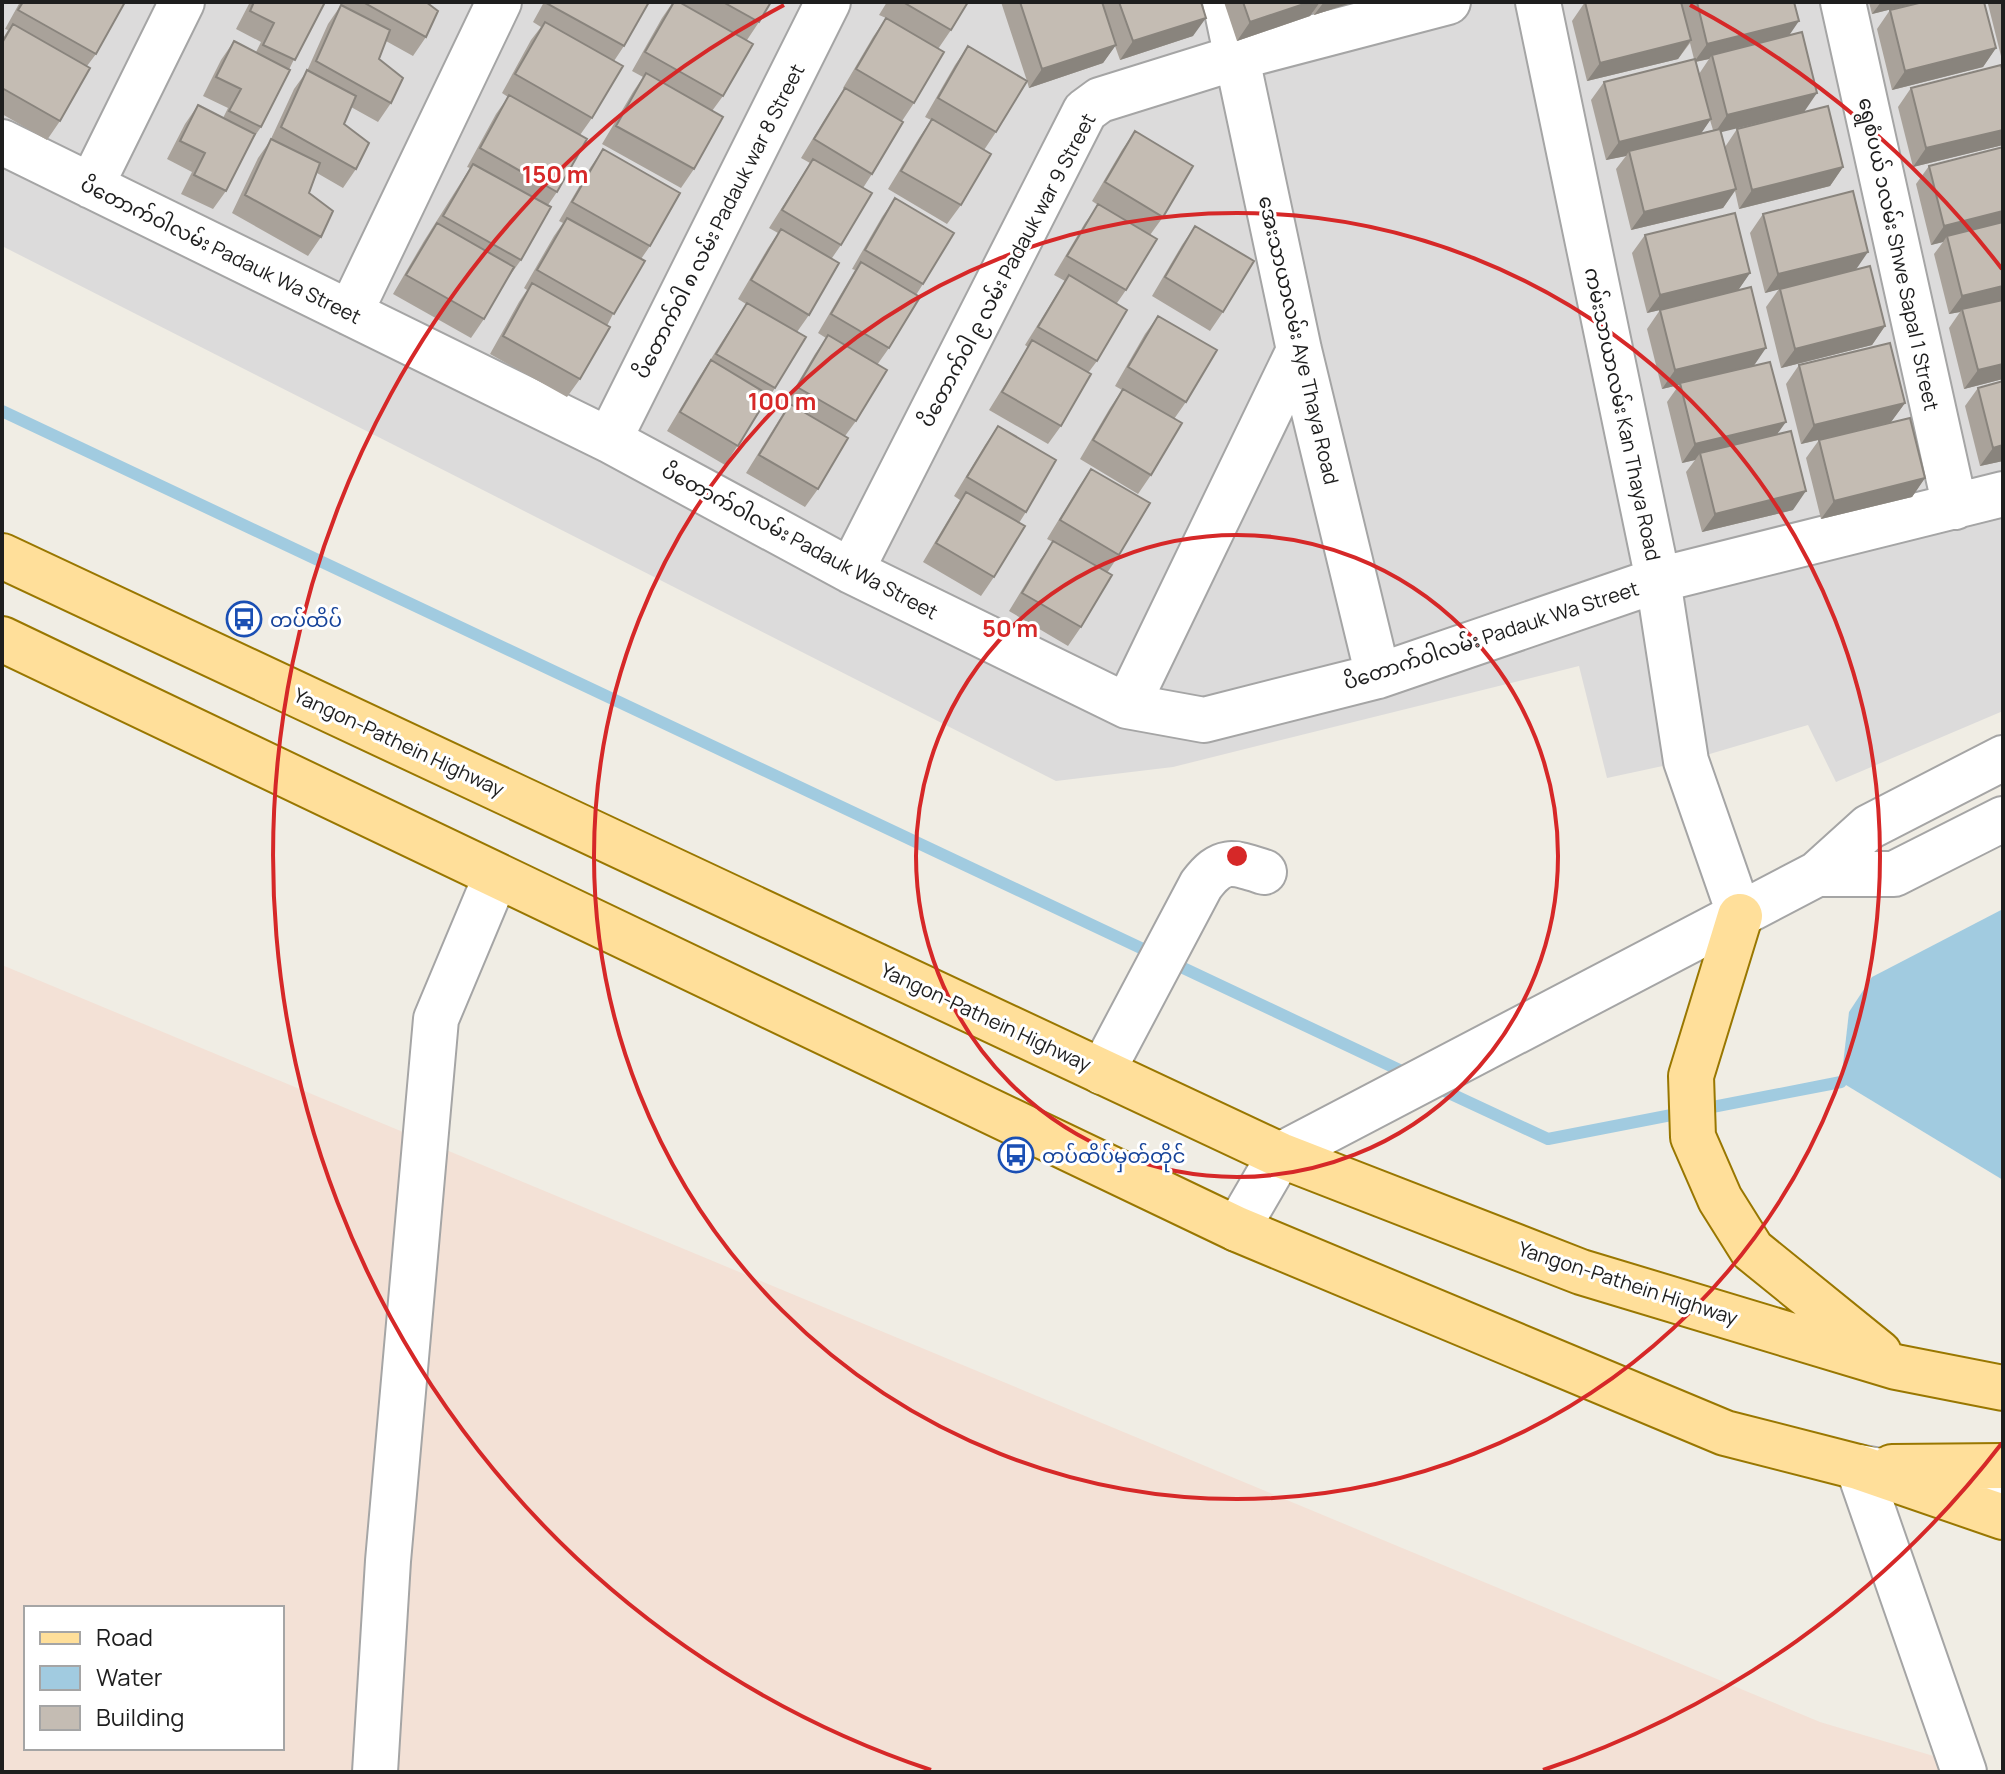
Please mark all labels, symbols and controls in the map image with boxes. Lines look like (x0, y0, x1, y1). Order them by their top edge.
street label: ပိတောက်ဝါ ၈ လမ်း Padauk war 8 Street (628, 59, 810, 383)
street label: ရွေစံပယ် ၁လမ်း Shwe Sapal 1 Street (1850, 95, 1945, 414)
street label: ပိတောက်ဝါ ၉ လမ်း Padauk war 9 Street (912, 108, 1104, 433)
text: 150 m (522, 157, 588, 190)
street label: ပိတောက်ဝါလမ်း Padauk Wa Street (76, 170, 366, 330)
street label: အေးသာယာလမ်း Aye Thaya Road (1253, 193, 1345, 487)
street label: ကမ်းသာယာလမ်း Kan Thaya Road (1579, 265, 1667, 563)
text: 100 m (748, 384, 816, 417)
street label: ပိတောက်ဝါလမ်း Padauk Wa Street (657, 457, 943, 625)
street label: ပိတောက်ဝါလမ်း Padauk Wa Street (1340, 574, 1642, 696)
bus stop icon: တပ်ထိပ် (225, 600, 263, 638)
place label: တပ်ထိပ် (270, 606, 342, 633)
text: 50 m (982, 611, 1038, 644)
street label: Yangon-Pathein Highway (289, 681, 509, 803)
centre of rings (1223, 842, 1251, 870)
street label: Yangon-Pathein Highway (876, 956, 1096, 1078)
bus stop icon: တပ်ထိပ်မှတ်တိုင် (997, 1136, 1035, 1174)
place label: တပ်ထိပ်မှတ်တိုင် (1042, 1142, 1186, 1173)
street label: Yangon-Pathein Highway (1515, 1235, 1742, 1331)
legend (24, 1606, 284, 1750)
text: Road (96, 1620, 153, 1653)
text: Water (96, 1660, 163, 1693)
text: Building (96, 1700, 184, 1733)

